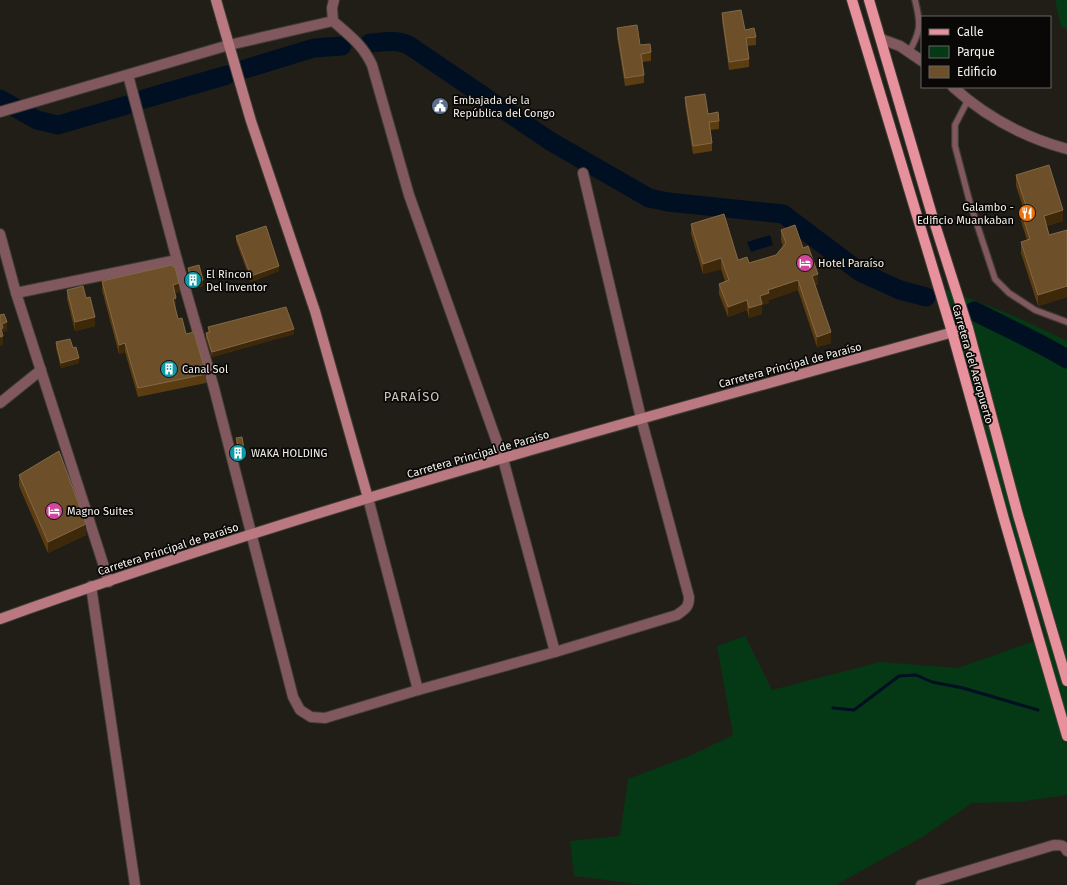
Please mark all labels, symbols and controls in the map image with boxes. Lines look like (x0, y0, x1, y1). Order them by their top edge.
legend (921, 16, 1051, 88)
text: Calle (957, 25, 984, 39)
text: Parque (957, 45, 995, 59)
text: Edificio (957, 65, 997, 79)
place label: Embajada de la República del Congo (453, 94, 555, 120)
public building icon: Embajada de la República del Congo (430, 96, 450, 116)
place label: Galambo - Edificio Muankaban (917, 201, 1014, 227)
restaurant icon: Galambo - Edificio Muankaban (1017, 203, 1037, 223)
hotel icon: Hotel Paraíso (795, 253, 815, 273)
place label: Hotel Paraíso (818, 257, 884, 270)
place label: El Rincon Del Inventor (206, 268, 268, 294)
building icon: El Rincon Del Inventor (183, 270, 203, 290)
street label: Carretera del Aeropuerto (949, 303, 996, 425)
street label: Carretera Principal de Paraíso (717, 340, 863, 391)
building icon: Canal Sol (159, 359, 179, 379)
place label: Canal Sol (182, 363, 228, 376)
district label: PARAÍSO (384, 389, 440, 404)
street label: Carretera Principal de Paraíso (406, 428, 551, 481)
building icon: WAKA HOLDING (228, 443, 248, 463)
place label: WAKA HOLDING (251, 447, 327, 460)
hotel icon: Magno Suites (44, 501, 64, 521)
place label: Magno Suites (67, 505, 133, 518)
street label: Carretera Principal de Paraíso (96, 521, 240, 578)

